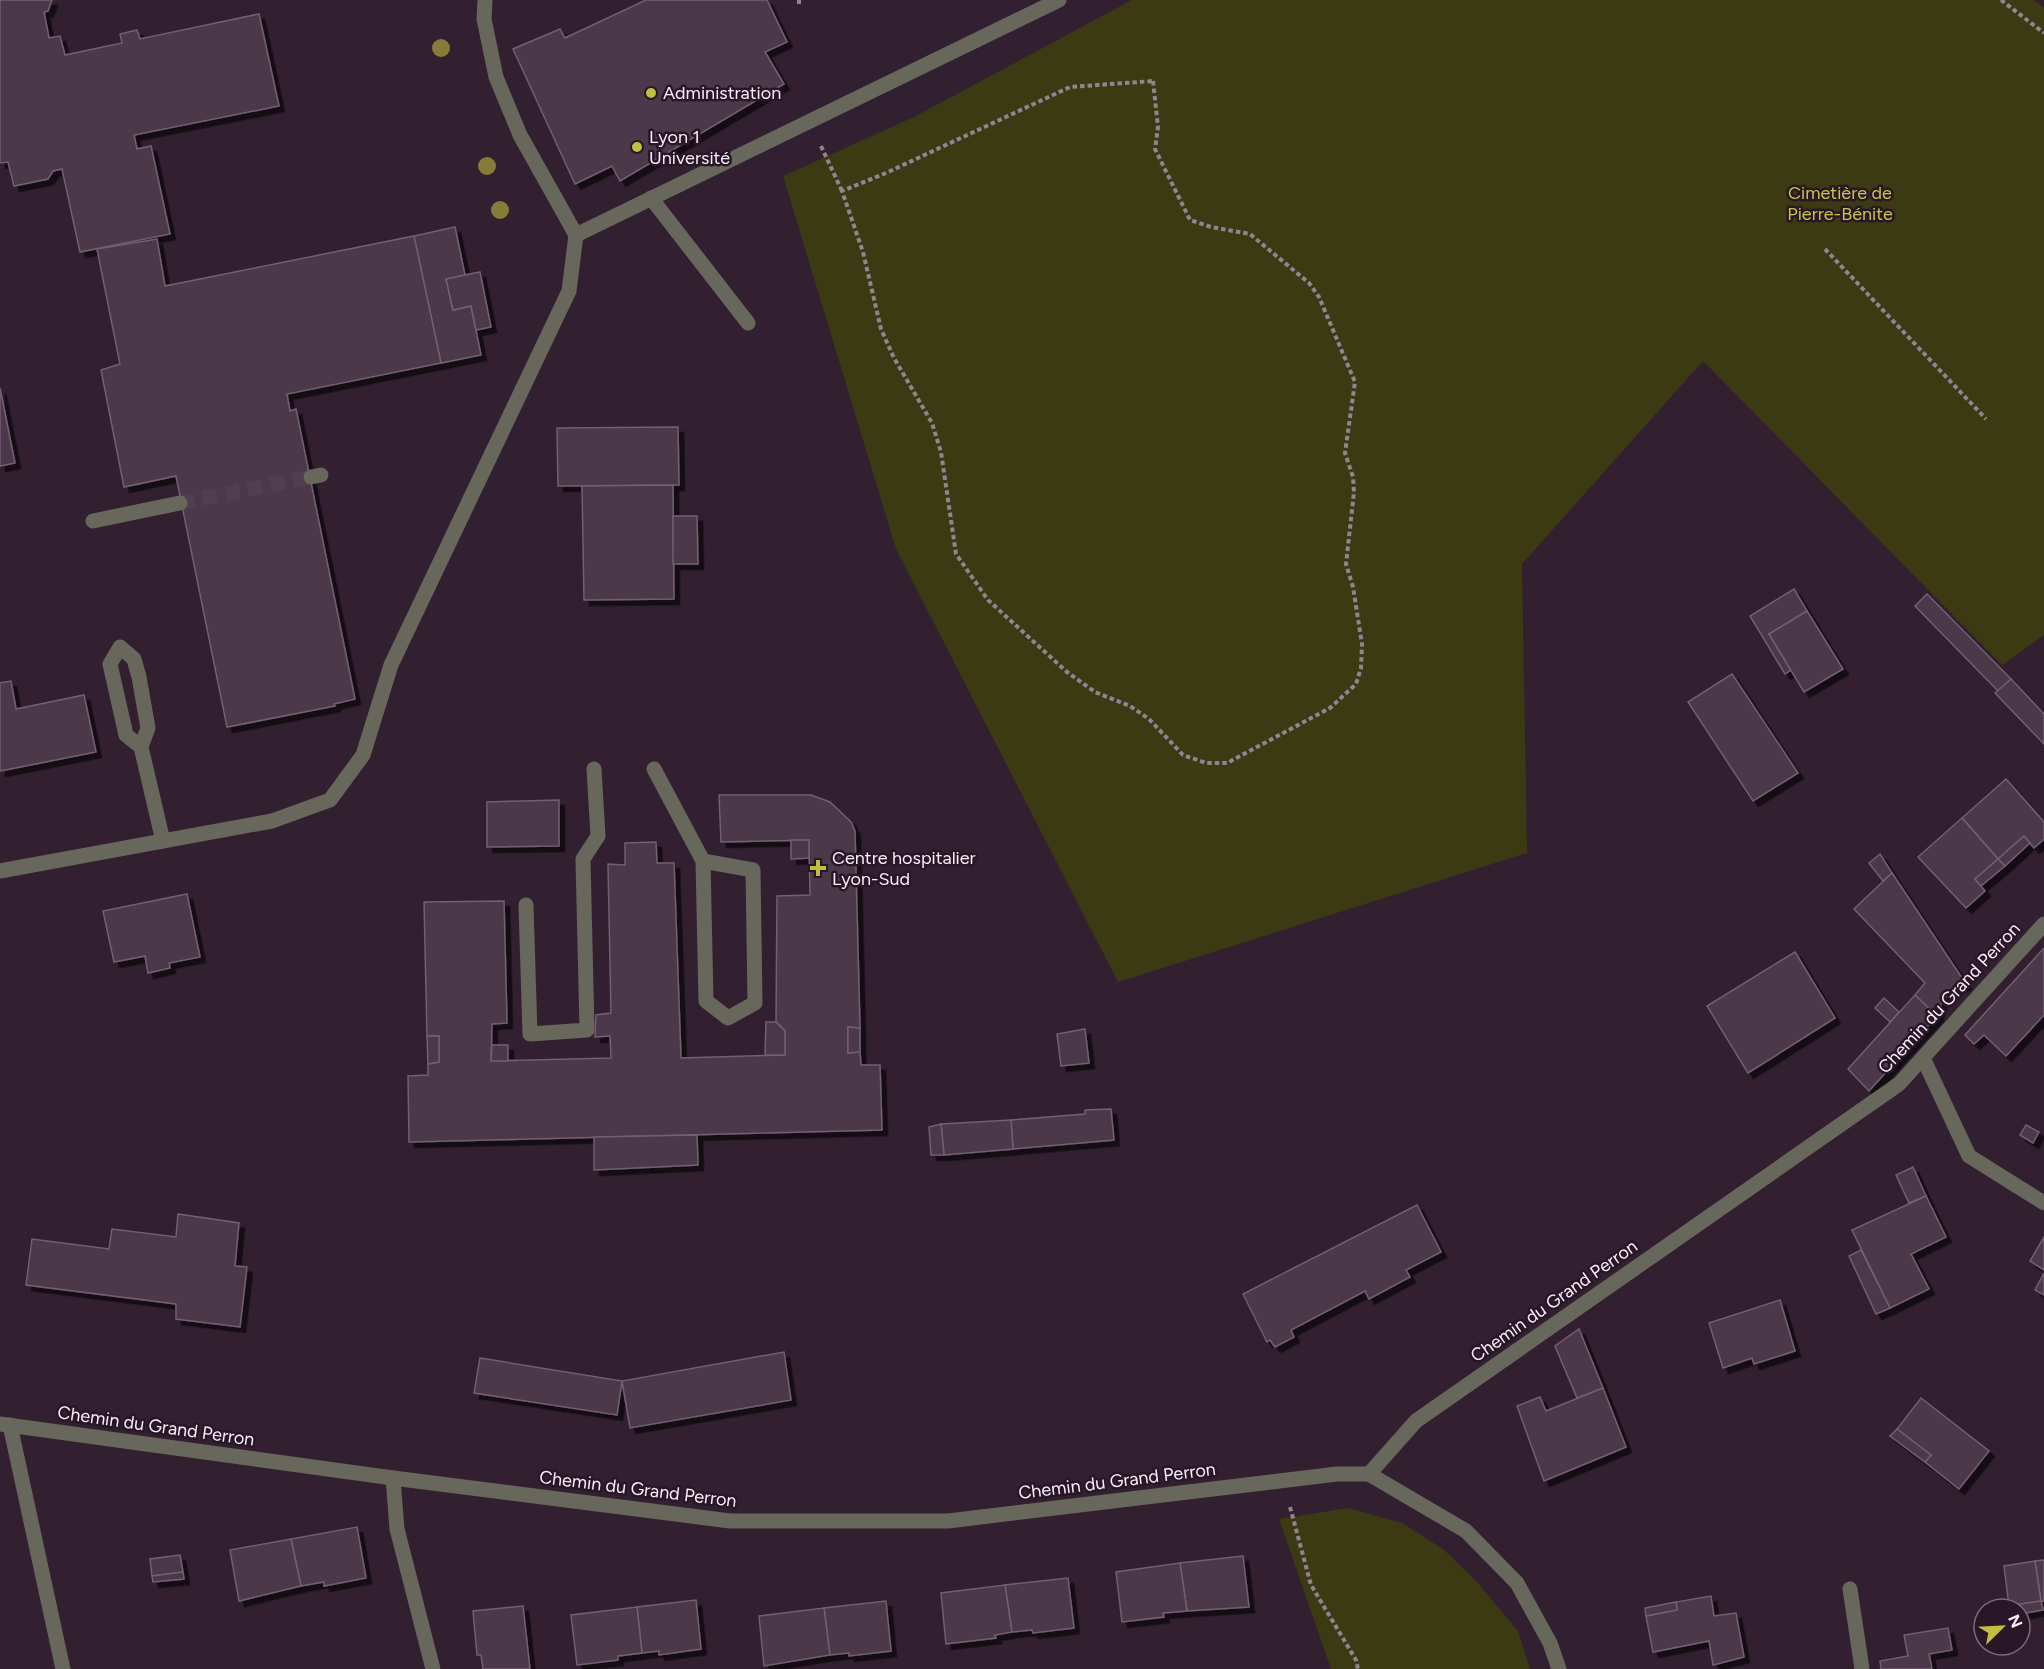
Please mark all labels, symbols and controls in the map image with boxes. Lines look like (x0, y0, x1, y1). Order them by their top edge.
place label: Administration (663, 82, 781, 104)
marker: Administration (644, 86, 658, 100)
place label: Lyon 1 Université (649, 126, 730, 169)
marker: Lyon 1 Université (630, 140, 644, 154)
park label: Cimetière de Pierre-Bénite (1787, 182, 1893, 225)
place label: Centre hospitalier Lyon-Sud (832, 847, 976, 890)
marker: Centre hospitalier Lyon-Sud (809, 859, 827, 877)
street label: Chemin du Grand Perron (1873, 918, 2025, 1078)
street label: Chemin du Grand Perron (1466, 1235, 1642, 1367)
street label: Chemin du Grand Perron (56, 1401, 256, 1451)
street label: Chemin du Grand Perron (1017, 1458, 1217, 1504)
street label: Chemin du Grand Perron (538, 1466, 738, 1512)
north arrow (1972, 1597, 2032, 1657)
text: N (2004, 1612, 2026, 1631)

